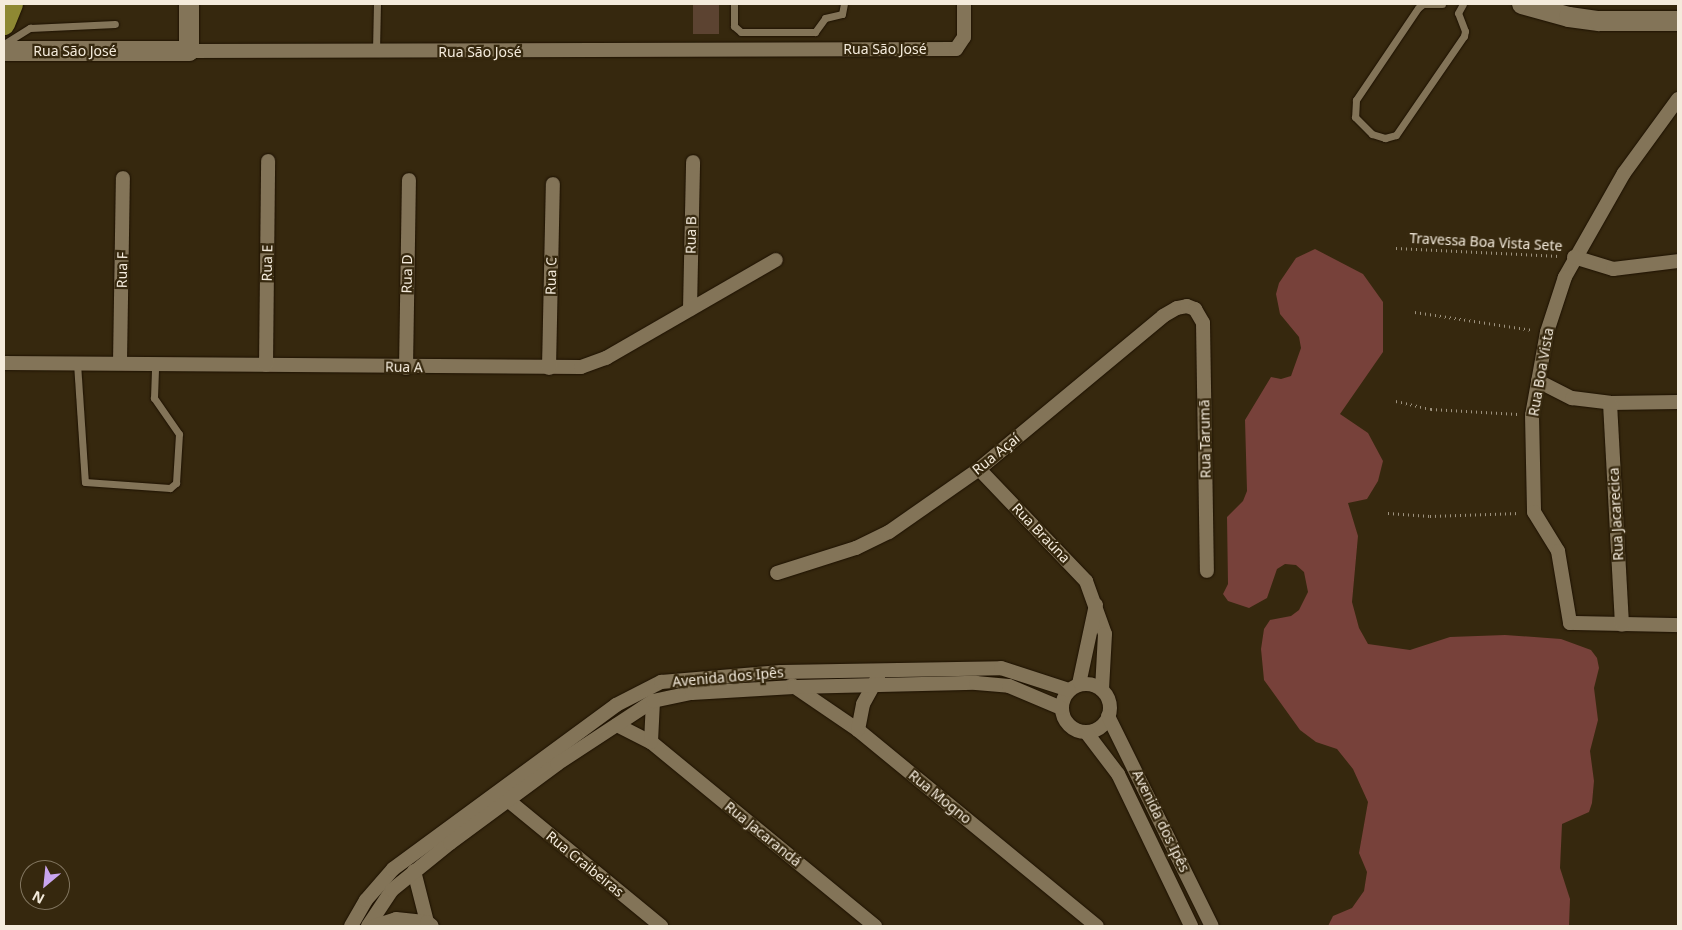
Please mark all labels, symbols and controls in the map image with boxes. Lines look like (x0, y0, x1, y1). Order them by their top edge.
street label: Rua São José (843, 41, 927, 57)
street label: Rua São José (33, 43, 117, 59)
street label: Rua São José (438, 44, 522, 60)
street label: Rua B (682, 216, 700, 254)
street label: Travessa Boa Vista Sete (1409, 230, 1563, 254)
street label: Rua E (258, 245, 276, 281)
street label: Rua F (113, 252, 131, 288)
street label: Rua D (398, 254, 416, 294)
street label: Rua C (542, 257, 560, 295)
street label: Rua Boa Vista (1525, 326, 1557, 418)
street label: Rua A (385, 358, 423, 376)
street label: Rua Tarumã (1196, 399, 1214, 479)
street label: Rua Açaí (969, 430, 1023, 478)
street label: Rua Jacarecica (1605, 467, 1627, 561)
street label: Rua Braúna (1008, 500, 1074, 566)
street label: Avenida dos Ipês (672, 664, 784, 690)
street label: Rua Mogno (905, 767, 975, 827)
street label: Avenida dos Ipês (1129, 767, 1193, 875)
street label: Rua Jacarandá (721, 798, 805, 870)
street label: Rua Craibeiras (543, 828, 627, 900)
north arrow (20, 860, 70, 910)
text: N (29, 887, 48, 909)

